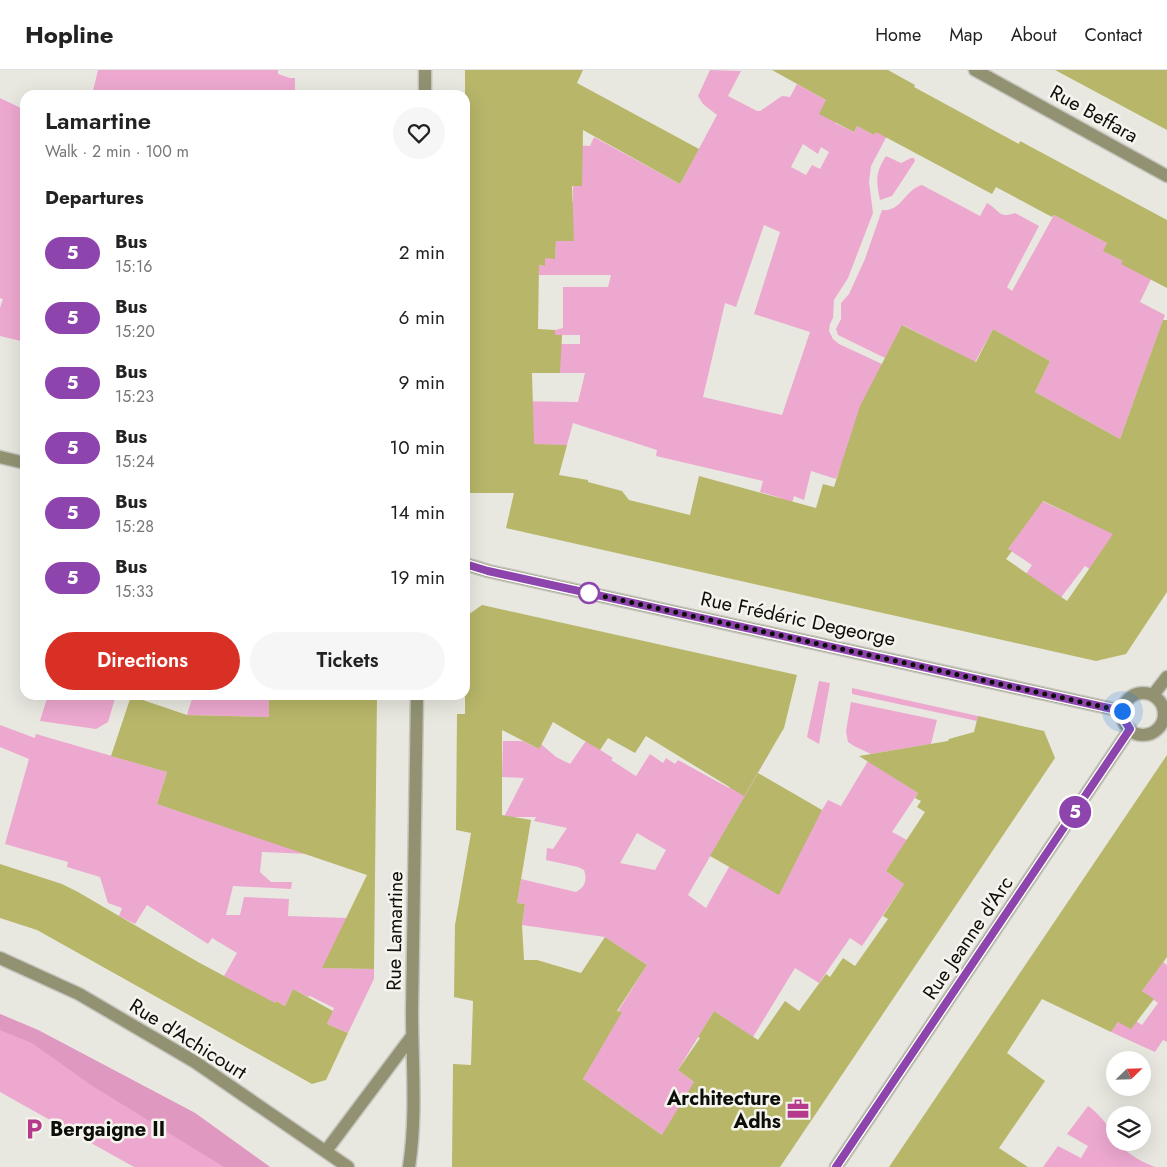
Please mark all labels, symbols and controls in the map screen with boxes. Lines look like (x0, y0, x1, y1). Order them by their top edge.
text: Hopline (25, 17, 114, 52)
text: Home (875, 22, 921, 48)
text: Map (949, 22, 983, 48)
text: About (1011, 22, 1056, 48)
text: Contact (1084, 22, 1142, 48)
street label: Rue Beffara (1045, 78, 1143, 150)
text: Lamartine (45, 103, 151, 138)
button: heart (393, 107, 445, 159)
text: Walk · 2 min · 100 m (45, 140, 189, 163)
text: Departures (45, 184, 144, 211)
text: Bus (115, 228, 147, 255)
text: 2 min (399, 239, 445, 266)
text: 5 (67, 240, 78, 266)
text: 15:16 (115, 255, 152, 278)
text: Bus (115, 293, 147, 320)
text: 6 min (399, 304, 445, 331)
text: 5 (67, 305, 78, 331)
text: 15:20 (115, 320, 155, 343)
text: Bus (115, 358, 147, 385)
text: 9 min (399, 369, 445, 396)
text: 5 (67, 370, 78, 396)
text: 15:23 (115, 385, 154, 408)
text: Bus (115, 423, 147, 450)
text: 10 min (390, 434, 445, 461)
text: 5 (67, 435, 78, 461)
text: 15:24 (115, 450, 154, 473)
text: Bus (115, 488, 147, 515)
text: 14 min (390, 499, 445, 526)
text: 5 (67, 500, 78, 526)
text: 15:28 (115, 515, 154, 538)
text: Bus (115, 553, 147, 580)
text: 19 min (390, 564, 445, 591)
text: 5 (67, 565, 78, 591)
text: 15:33 (115, 580, 154, 603)
unlabelled marker (578, 582, 600, 604)
street label: Rue Frédéric Degeorge (698, 584, 898, 654)
button: Directions (45, 632, 240, 690)
button: Tickets (250, 632, 445, 690)
your location (1110, 699, 1135, 724)
line badge: 5 (1059, 796, 1091, 828)
text: 5 (1069, 799, 1081, 825)
street label: Rue Jeanne d'Arc (916, 870, 1020, 1006)
street label: Rue Lamartine (379, 871, 411, 991)
street label: Rue d'Achicourt (124, 991, 252, 1087)
north arrow (1106, 1051, 1151, 1096)
map controls (1106, 1051, 1151, 1151)
place label: Architecture Adhs (666, 1084, 781, 1136)
office icon: Architecture Adhs (785, 1096, 811, 1122)
button: layers (1106, 1106, 1151, 1151)
place label: Bergaigne II (50, 1115, 165, 1144)
parking icon: Bergaigne II (21, 1116, 47, 1142)

